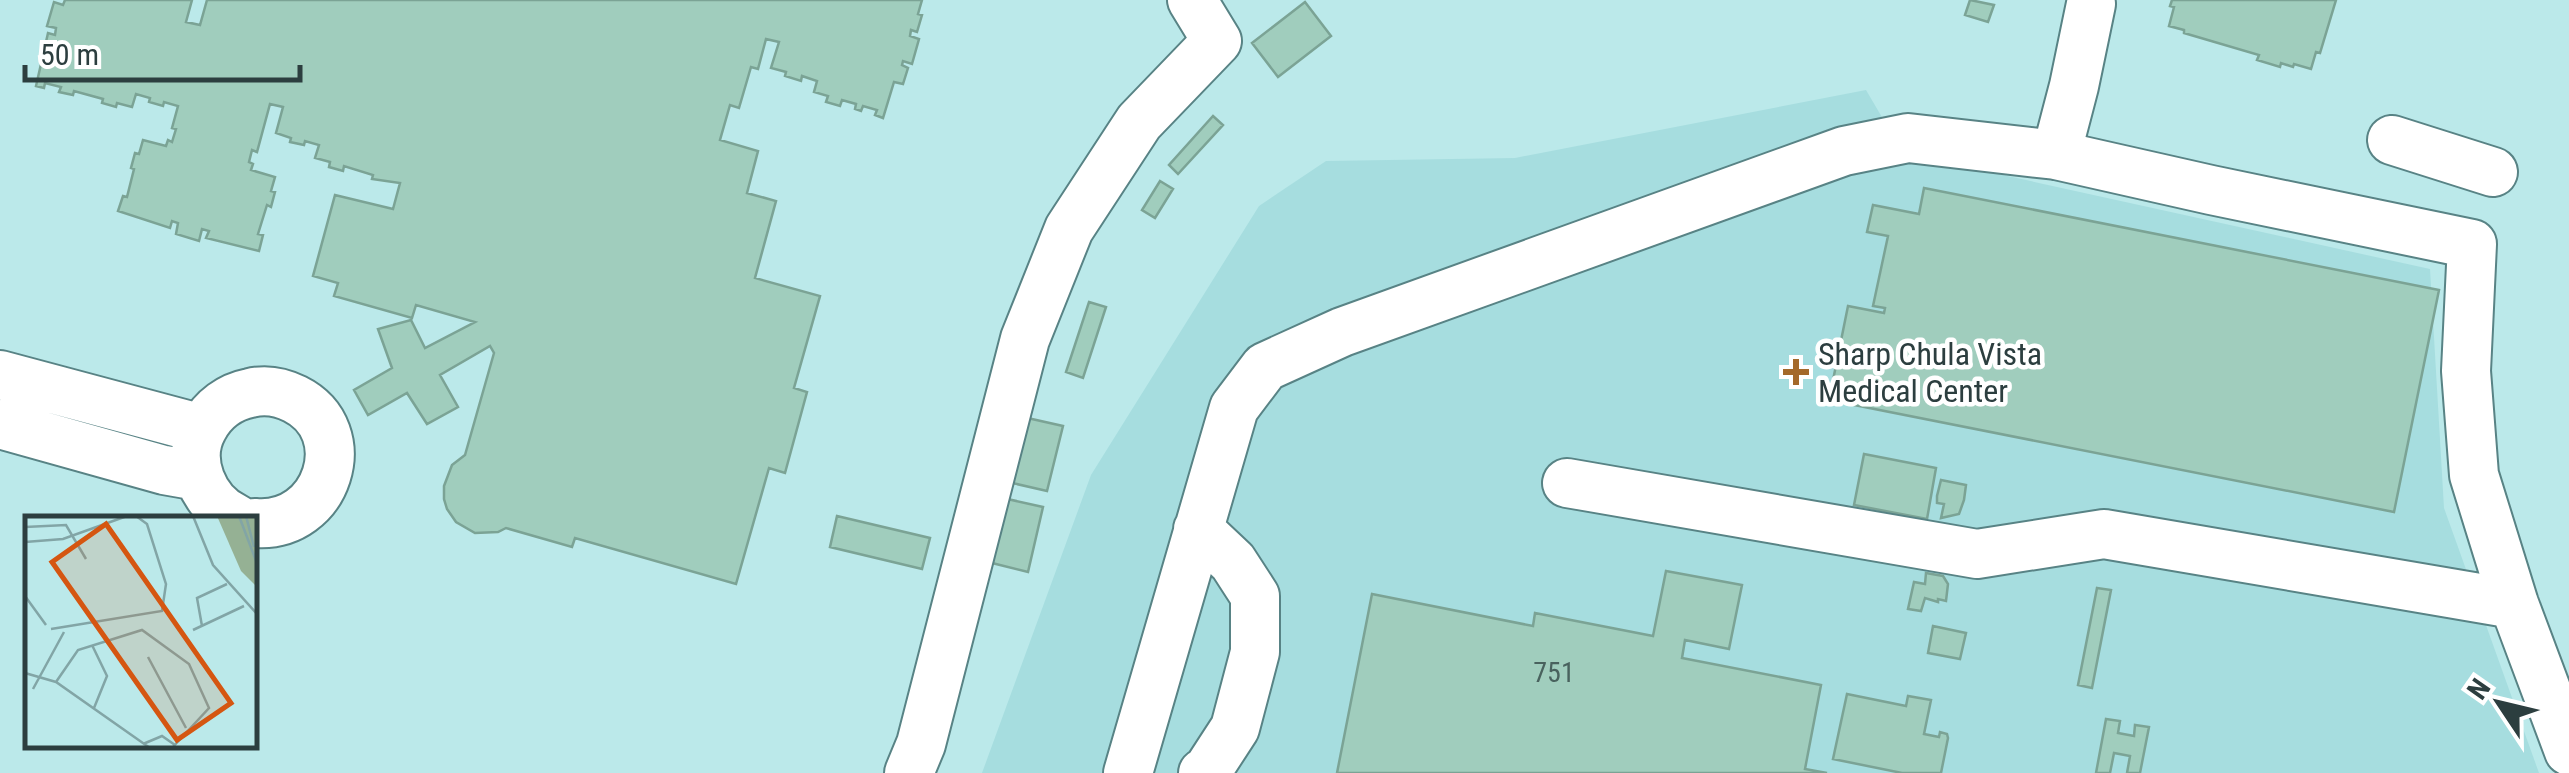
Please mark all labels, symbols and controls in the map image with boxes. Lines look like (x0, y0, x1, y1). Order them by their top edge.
scale bar (25, 20, 300, 82)
text: 50 m (40, 37, 99, 72)
place label: Sharp Chula Vista Medical Center (1818, 335, 2042, 410)
marker: Sharp Chula Vista Medical Center (1783, 359, 1809, 385)
inset map (25, 516, 258, 748)
north arrow (2449, 653, 2549, 753)
house number: 751 (1533, 656, 1575, 689)
text: N (2460, 672, 2497, 705)

